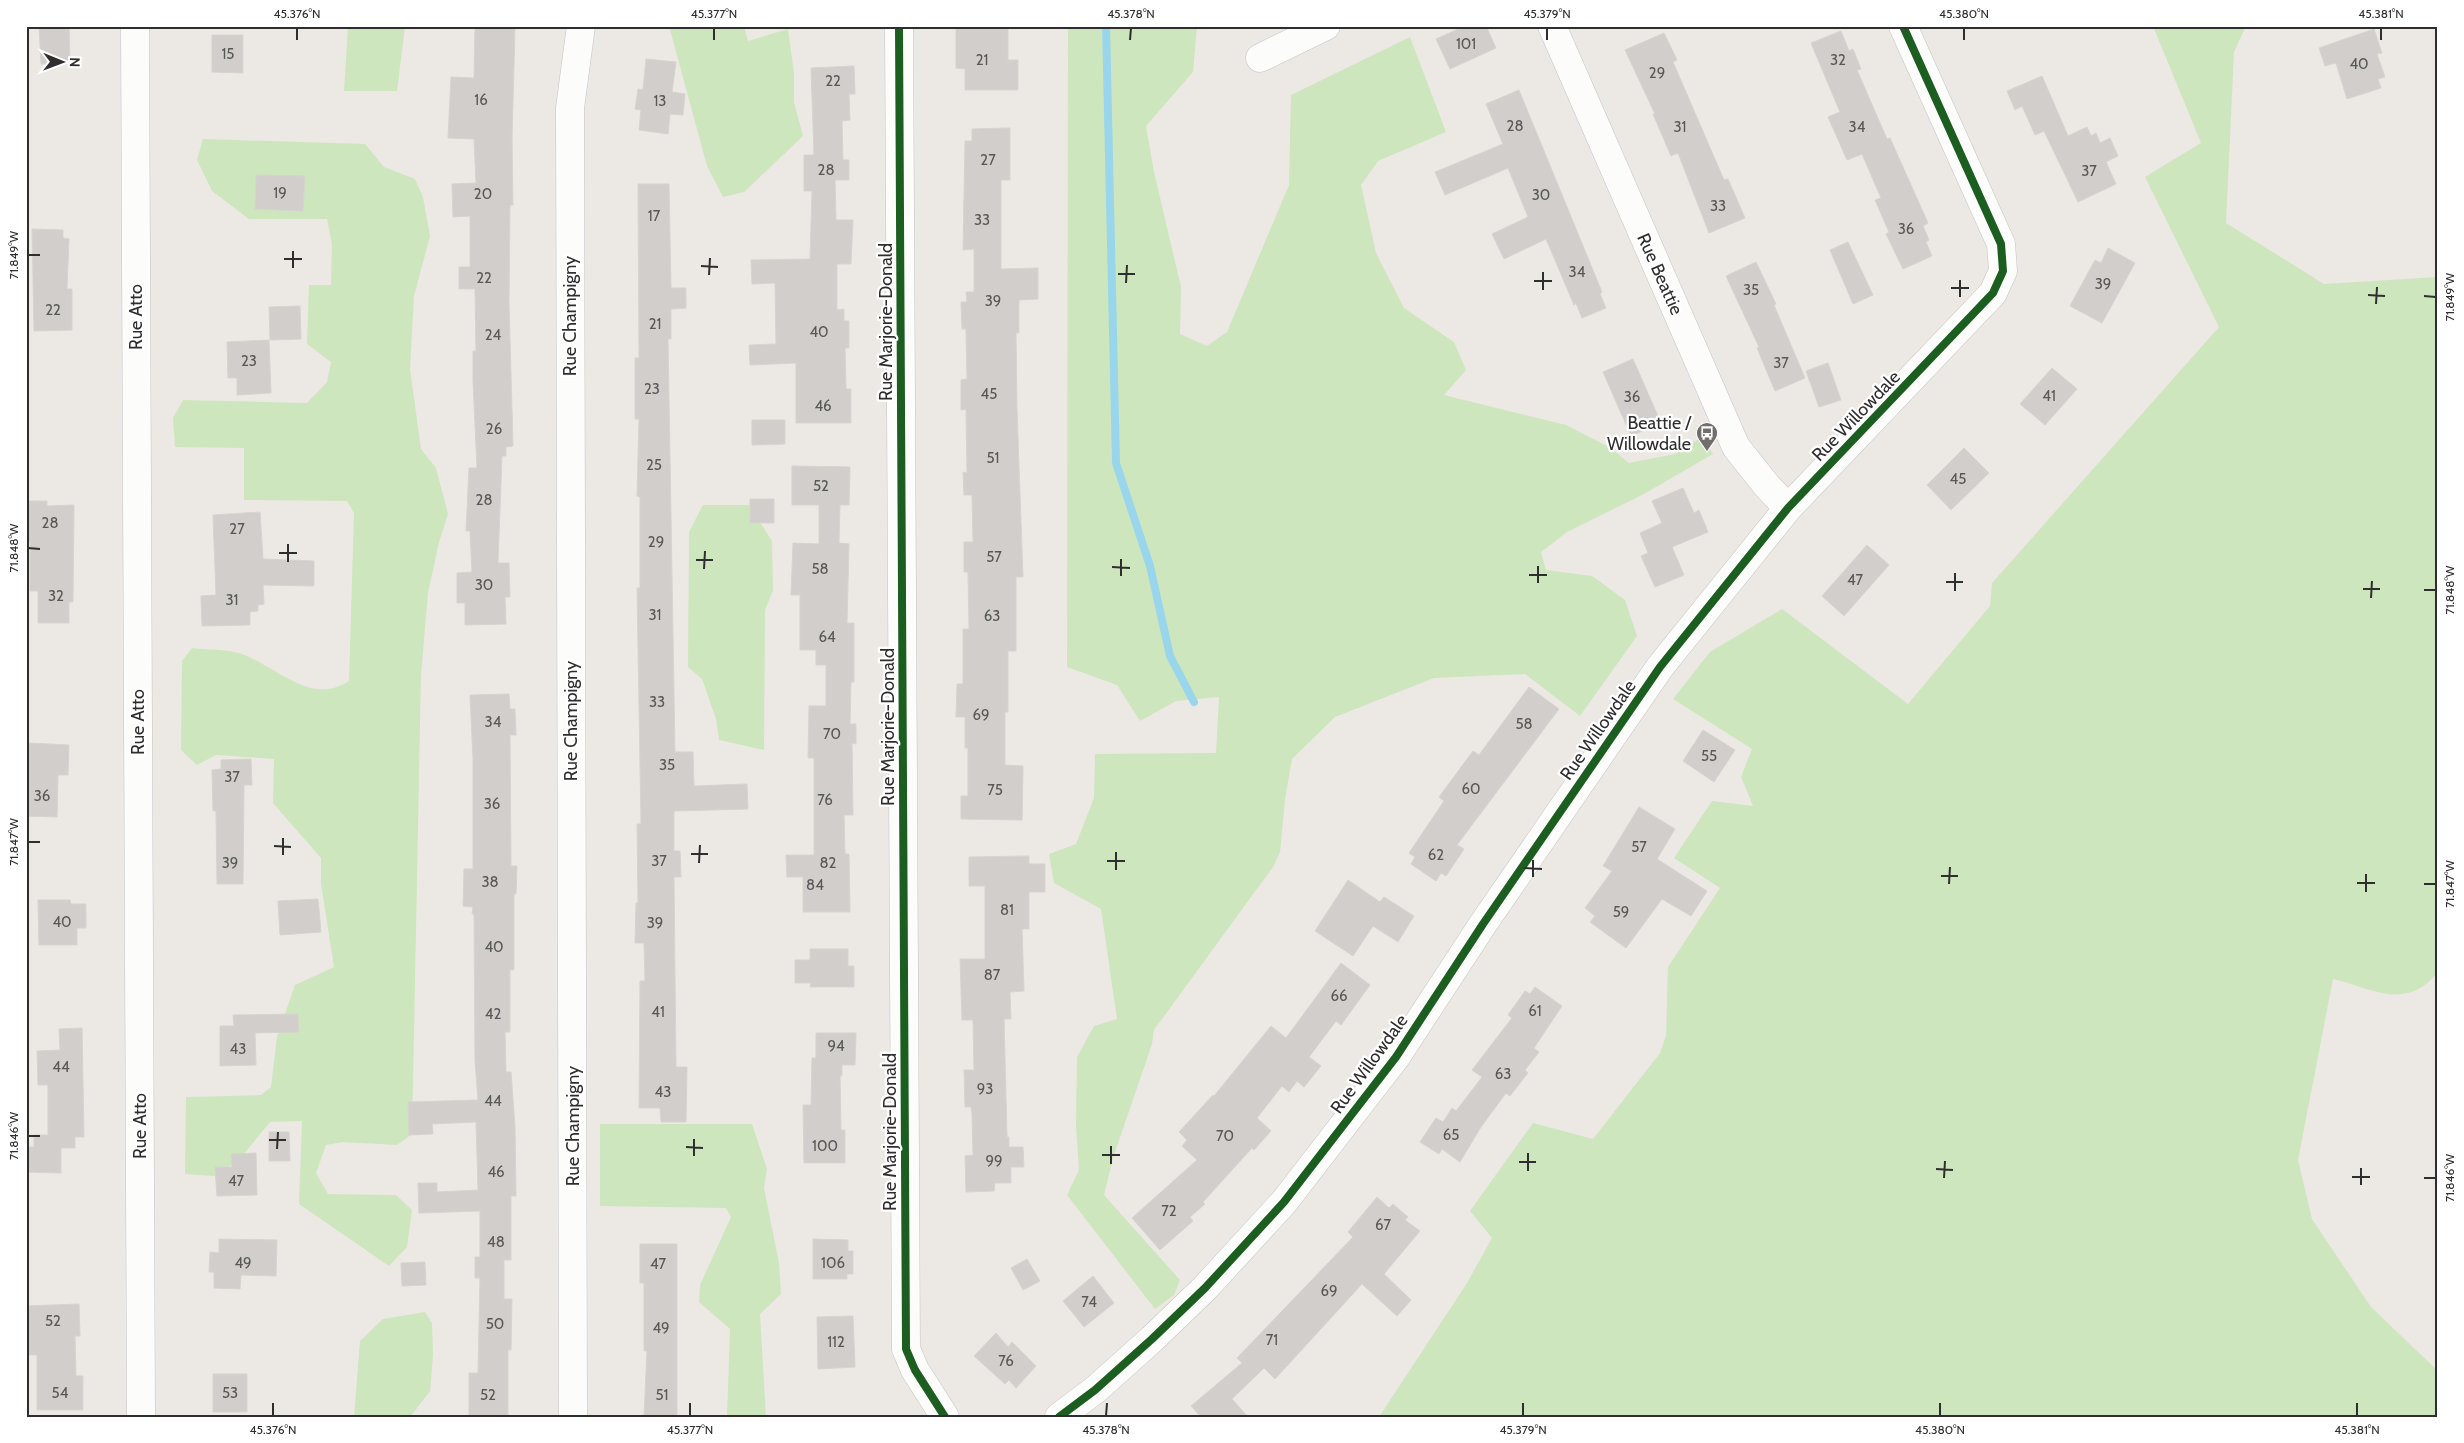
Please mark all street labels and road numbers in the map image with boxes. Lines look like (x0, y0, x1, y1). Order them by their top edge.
street label: Rue Beattie (1632, 230, 1688, 318)
street label: Rue Marjorie-Donald (875, 243, 897, 401)
street label: Rue Champigny (559, 256, 581, 376)
street label: Rue Atto (125, 284, 147, 350)
street label: Rue Willowdale (1807, 366, 1905, 466)
street label: Rue Marjorie-Donald (877, 648, 899, 806)
street label: Rue Champigny (560, 661, 582, 781)
street label: Rue Willowdale (1555, 676, 1641, 784)
street label: Rue Atto (127, 689, 149, 755)
street label: Rue Willowdale (1326, 1010, 1412, 1118)
street label: Rue Marjorie-Donald (879, 1053, 901, 1211)
street label: Rue Champigny (562, 1066, 584, 1186)
street label: Rue Atto (129, 1093, 151, 1159)

